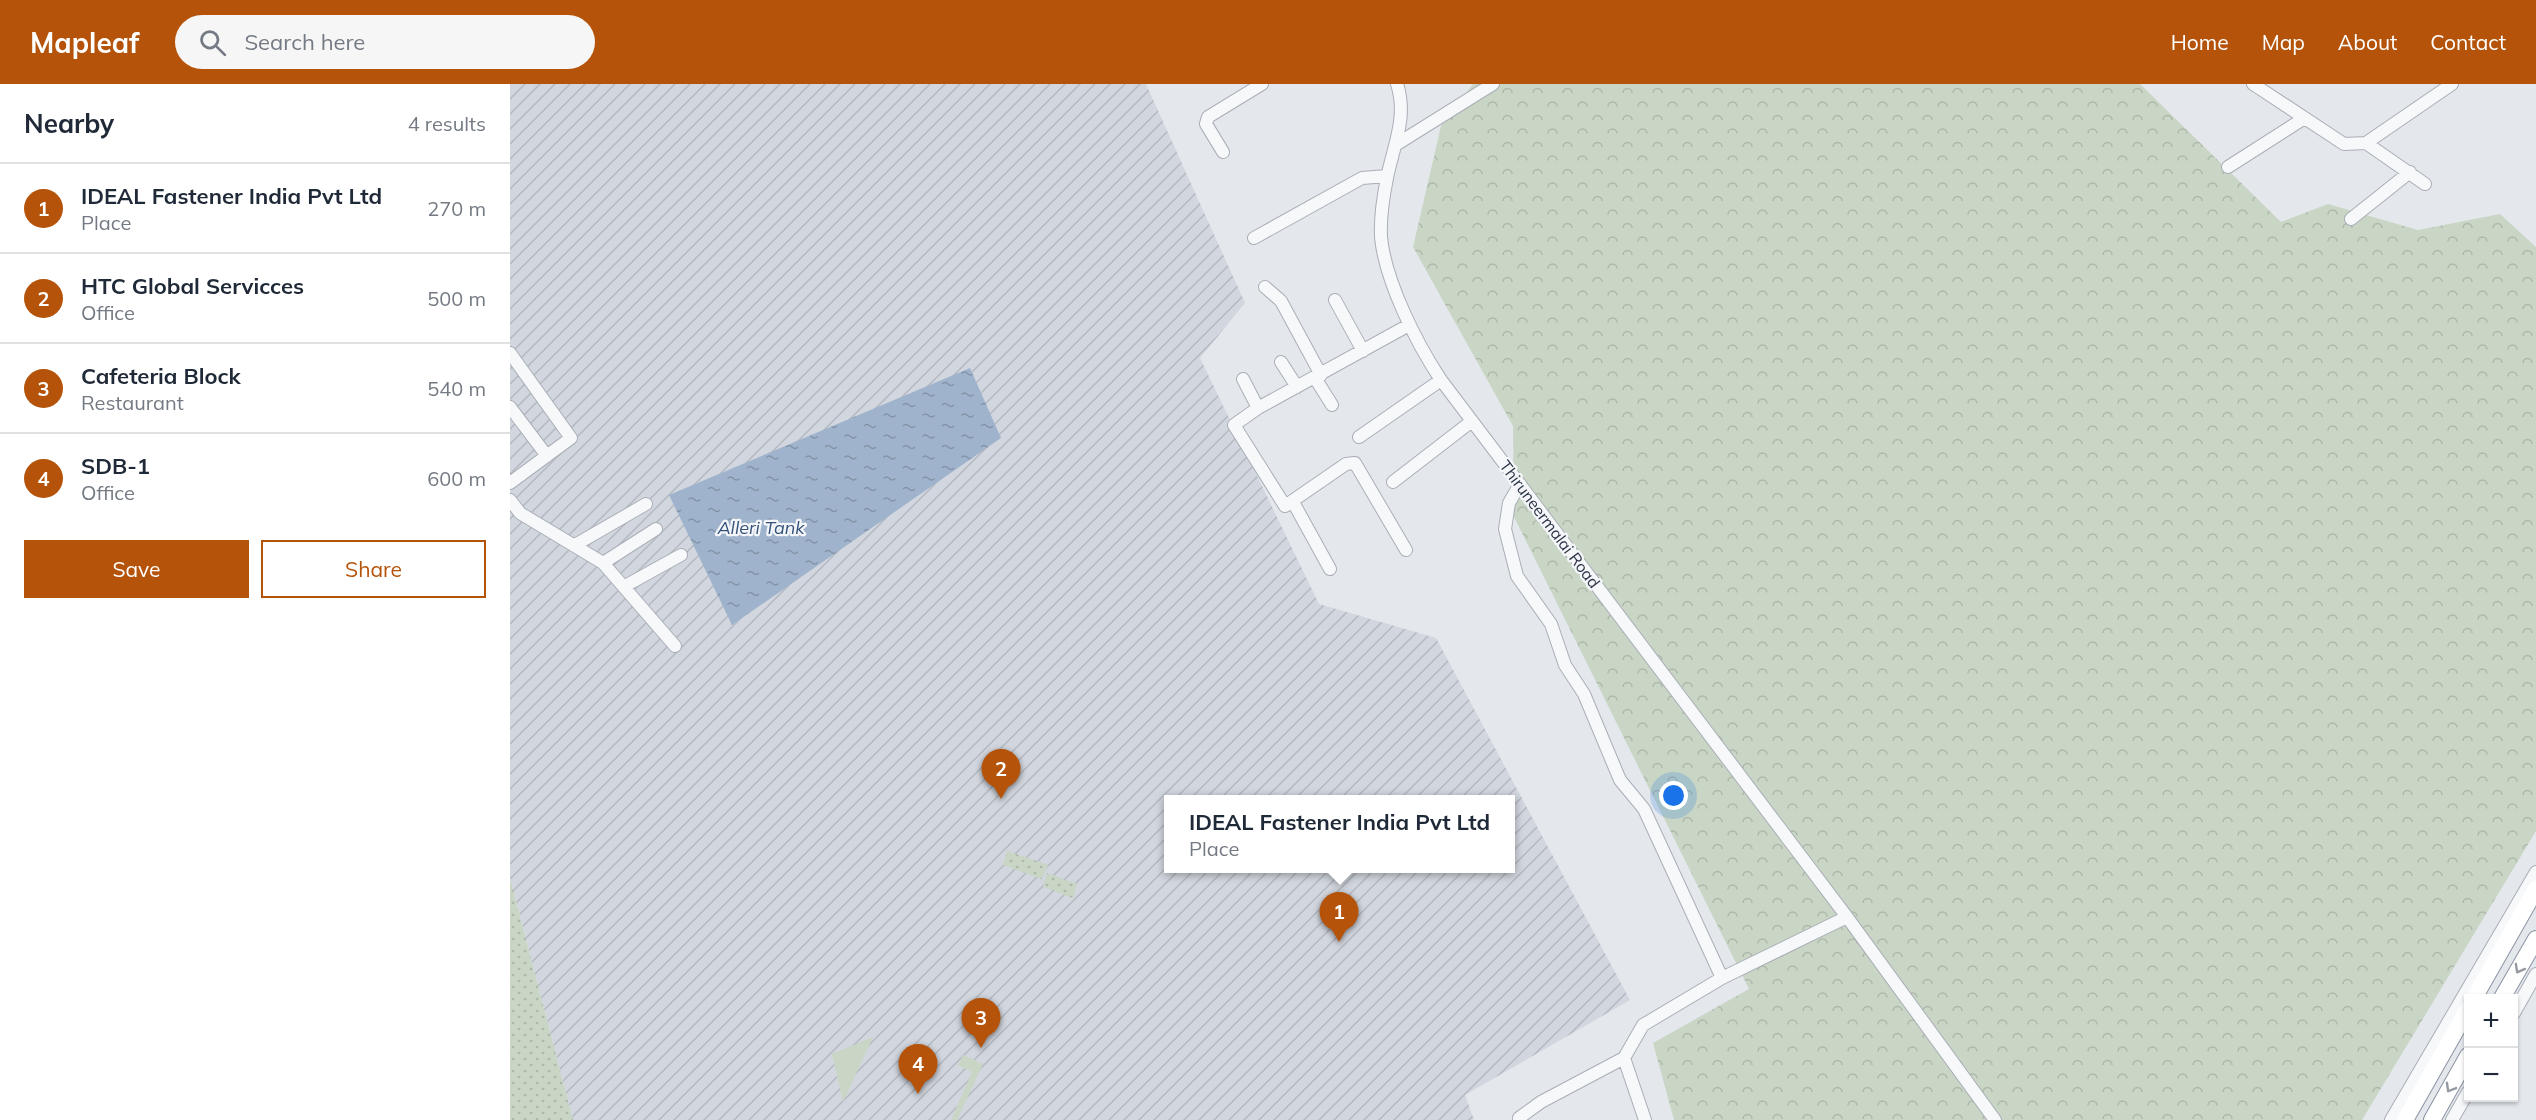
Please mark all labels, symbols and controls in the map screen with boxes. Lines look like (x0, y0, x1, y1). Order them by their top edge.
search box (175, 15, 595, 69)
text: Mapleaf (30, 25, 139, 60)
icon: search (196, 26, 229, 59)
text: Search here (244, 28, 365, 56)
text: Home (2171, 29, 2229, 55)
text: Map (2262, 29, 2305, 55)
text: About (2338, 29, 2397, 55)
text: Contact (2430, 29, 2506, 55)
text: Nearby (24, 107, 114, 140)
text: 4 results (408, 111, 486, 136)
text: IDEAL Fastener India Pvt Ltd (81, 182, 382, 210)
text: 1 (38, 196, 50, 221)
text: 270 m (427, 196, 486, 221)
text: Place (81, 210, 131, 235)
text: HTC Global Servicces (81, 272, 304, 300)
text: 2 (38, 286, 50, 311)
text: 500 m (427, 286, 486, 311)
text: Office (81, 300, 135, 325)
text: Cafeteria Block (81, 362, 241, 390)
text: 3 (38, 376, 50, 401)
text: 540 m (427, 376, 486, 401)
text: Restaurant (81, 390, 184, 415)
text: SDB-1 (81, 452, 150, 480)
street label: Thiruneermalai Road (1495, 456, 1605, 592)
text: 4 (38, 466, 50, 491)
text: 600 m (427, 466, 486, 491)
text: Office (81, 480, 135, 505)
water label: Alleri Tank (716, 516, 805, 539)
button: Save (24, 540, 249, 598)
button: Share (261, 540, 486, 598)
pin: 2 (982, 750, 1020, 799)
your location (1659, 781, 1688, 810)
popup (1164, 795, 1515, 873)
text: IDEAL Fastener India Pvt Ltd (1189, 808, 1490, 836)
text: Place (1189, 836, 1239, 861)
pin: 1 (1320, 892, 1358, 942)
one-way arrow (2515, 963, 2526, 973)
map controls (2464, 994, 2518, 1102)
button: + (2464, 994, 2518, 1048)
pin: 3 (962, 998, 1000, 1048)
pin: 4 (898, 1044, 938, 1094)
button: − (2464, 1048, 2518, 1102)
one-way arrow (2446, 1082, 2457, 1092)

